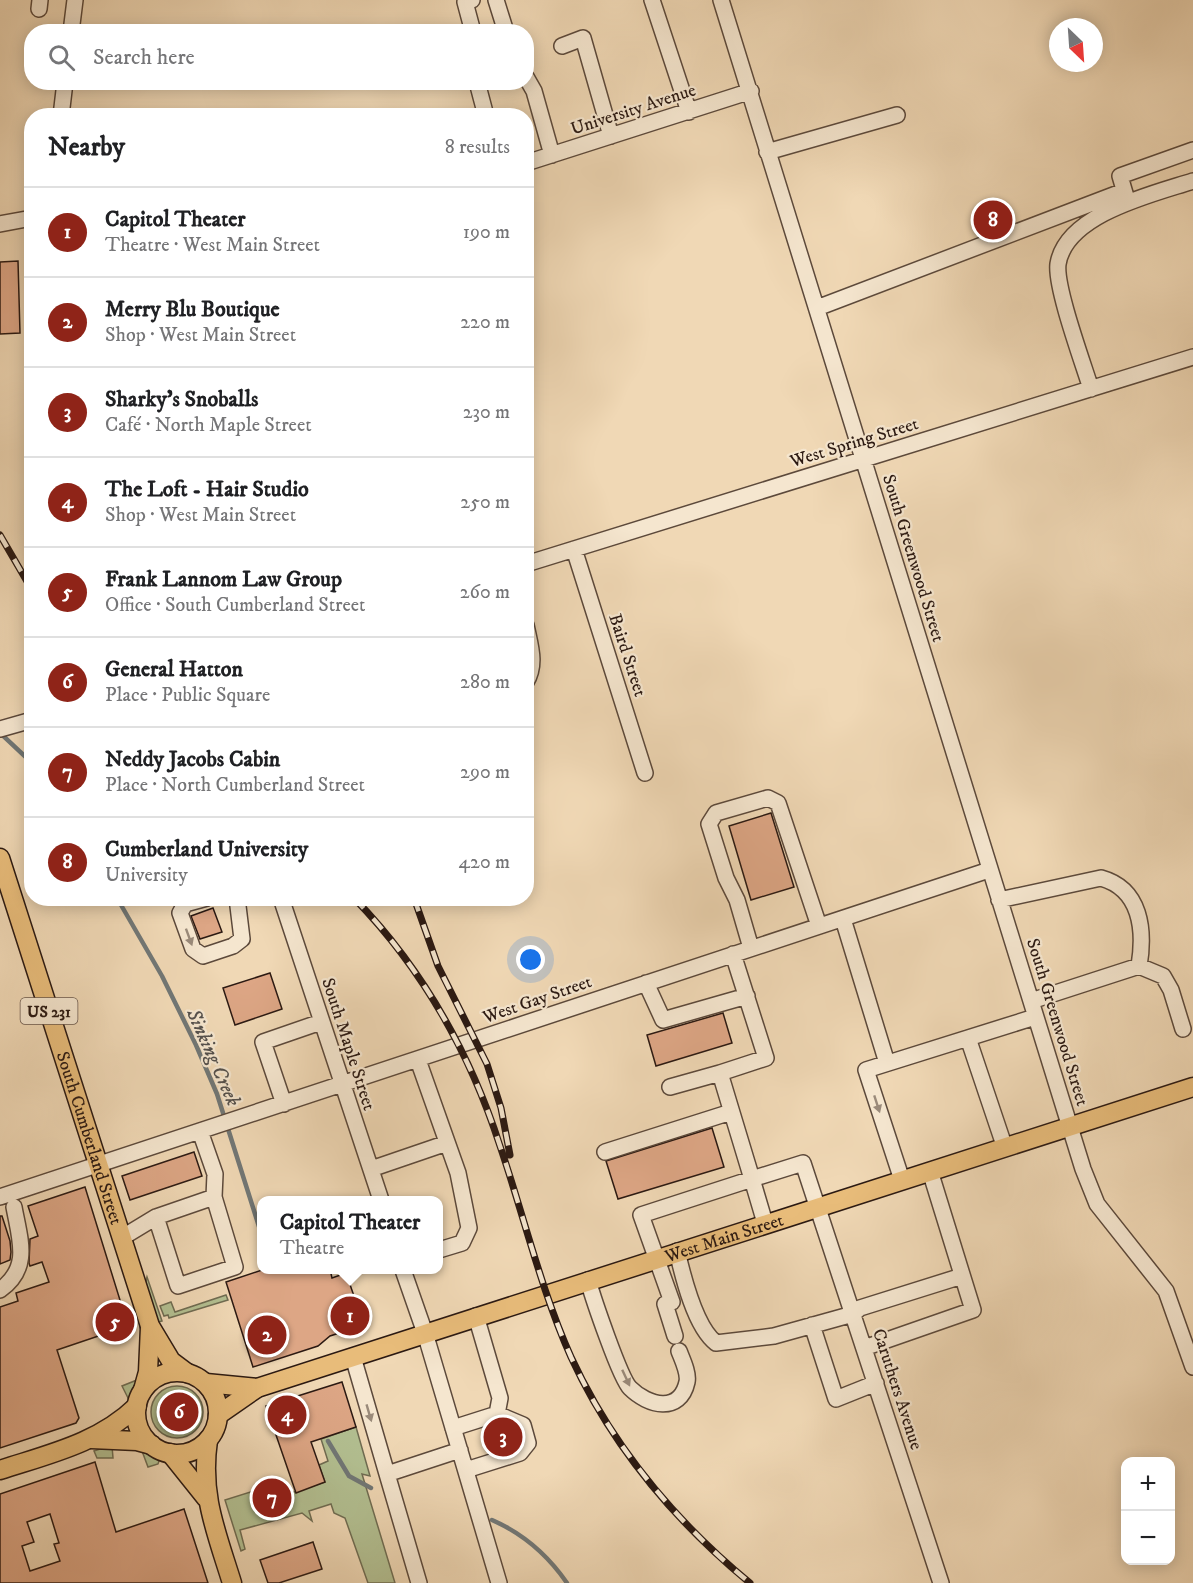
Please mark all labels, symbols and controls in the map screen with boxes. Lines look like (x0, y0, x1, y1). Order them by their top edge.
north arrow (1049, 18, 1103, 72)
search box (24, 24, 534, 90)
icon: search (45, 41, 78, 74)
text: Search here (93, 44, 195, 71)
street label: University Avenue (568, 79, 699, 141)
text: Nearby (48, 131, 125, 164)
text: 8 results (445, 135, 510, 160)
pin: 8 (974, 198, 1012, 242)
text: Capitol Theater (105, 206, 246, 233)
text: 1 (64, 220, 71, 245)
text: 190 m (463, 220, 510, 245)
text: Theatre · West Main Street (105, 233, 320, 258)
text: Merry Blu Boutique (105, 296, 280, 323)
text: 2 (63, 310, 72, 335)
text: 220 m (460, 310, 510, 335)
text: Shop · West Main Street (105, 323, 296, 348)
text: Sharky's Snoballs (105, 386, 258, 413)
text: 3 (64, 400, 71, 425)
text: 230 m (463, 400, 510, 425)
text: Café · North Maple Street (105, 413, 312, 438)
street label: West Spring Street (786, 413, 921, 473)
street label: South Greenwood Street (877, 472, 949, 645)
text: The Loft - Hair Studio (105, 476, 309, 503)
text: 4 (62, 490, 73, 515)
text: 250 m (460, 490, 510, 515)
text: Shop · West Main Street (105, 503, 296, 528)
text: Frank Lannom Law Group (105, 566, 342, 593)
text: 5 (63, 580, 72, 605)
text: 260 m (460, 580, 510, 605)
text: Office · South Cumberland Street (105, 593, 365, 618)
street label: Baird Street (603, 611, 651, 700)
text: General Hatton (105, 656, 243, 683)
text: 6 (62, 670, 73, 695)
text: 280 m (460, 670, 510, 695)
text: Place · Public Square (105, 683, 270, 708)
text: Neddy Jacobs Cabin (105, 746, 280, 773)
text: 7 (62, 760, 73, 785)
text: 290 m (460, 760, 510, 785)
text: Place · North Cumberland Street (105, 773, 365, 798)
text: Cumberland University (105, 836, 308, 863)
text: 8 (62, 850, 73, 875)
text: 420 m (459, 850, 510, 875)
text: University (105, 863, 188, 888)
one-way arrow (184, 928, 194, 946)
street label: South Greenwood Street (1021, 936, 1093, 1109)
your location (516, 945, 545, 974)
street label: West Gay Street (479, 971, 595, 1029)
street label: South Maple Street (316, 975, 380, 1114)
road number: US 231 (20, 998, 78, 1024)
water label: Sinking Creek (180, 1004, 246, 1111)
street label: South Cumberland Street (51, 1049, 127, 1228)
one-way arrow (873, 1095, 882, 1113)
popup (257, 1196, 443, 1274)
text: Capitol Theater (280, 1209, 420, 1236)
street label: West Main Street (661, 1209, 787, 1268)
text: Theatre (280, 1236, 344, 1261)
pin: 1 (330, 1294, 370, 1338)
pin: 5 (96, 1300, 134, 1344)
pin: 2 (248, 1312, 286, 1358)
street label: Caruthers Avenue (867, 1326, 927, 1453)
one-way arrow (621, 1370, 630, 1387)
pin: 6 (160, 1390, 198, 1434)
pin: 4 (268, 1392, 306, 1438)
one-way arrow (365, 1404, 374, 1422)
pin: 3 (484, 1414, 522, 1460)
map controls (1121, 1457, 1175, 1565)
button: + (1121, 1457, 1175, 1511)
pin: 7 (252, 1476, 292, 1520)
button: − (1121, 1511, 1175, 1565)

